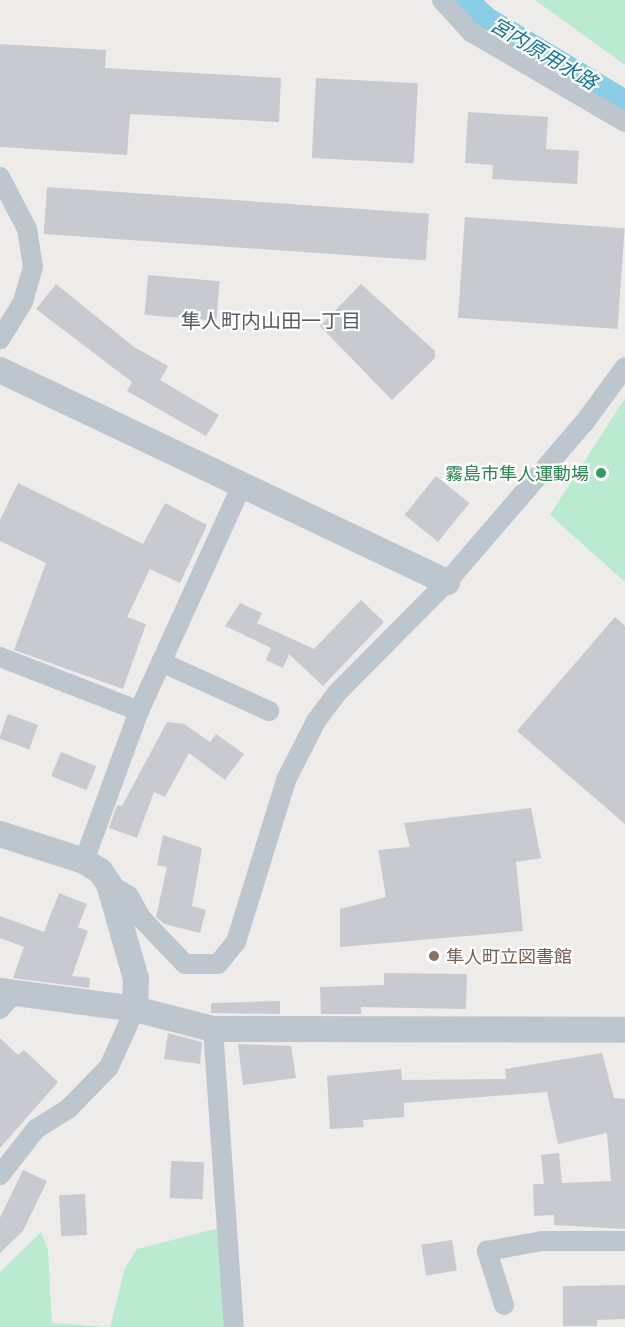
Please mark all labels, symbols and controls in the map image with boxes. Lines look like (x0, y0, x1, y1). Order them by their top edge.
water label: 宮内原用水路 (486, 12, 602, 94)
district label: 隼人町内山田一丁目 (181, 308, 361, 332)
place label: 霧島市隼人運動場 (445, 462, 589, 484)
marker: 霧島市隼人運動場 (594, 466, 608, 480)
place label: 隼人町立図書館 (446, 945, 572, 967)
marker: 隼人町立図書館 (427, 949, 441, 963)

